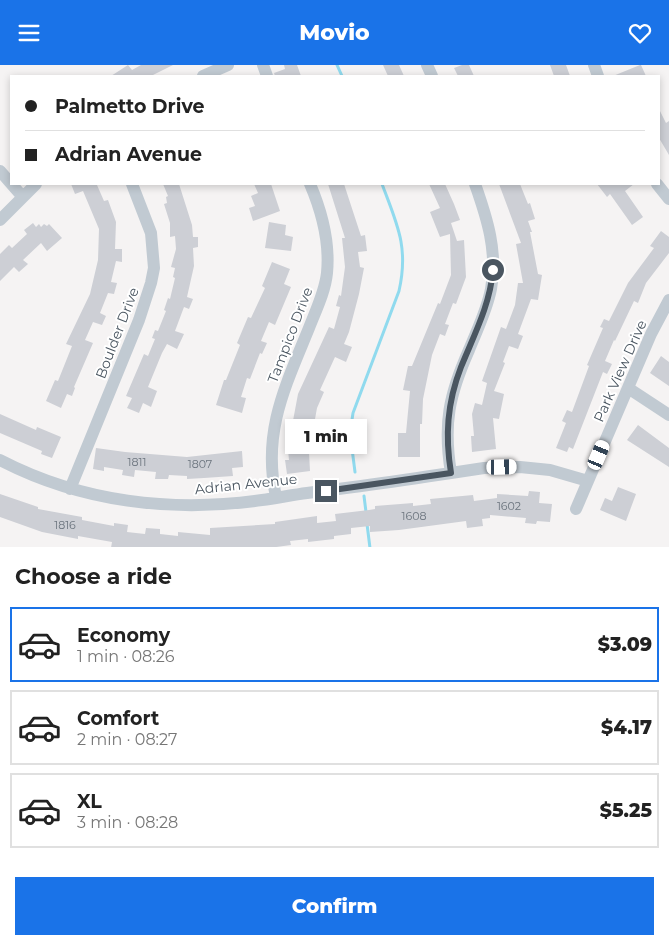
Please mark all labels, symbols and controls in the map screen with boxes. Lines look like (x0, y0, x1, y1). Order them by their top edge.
icon: menu (15, 19, 43, 47)
text: Movio (299, 19, 370, 46)
icon: heart (626, 19, 654, 47)
text: Palmetto Drive (55, 95, 204, 118)
text: Adrian Avenue (55, 143, 202, 166)
route start (482, 259, 504, 281)
street label: Boulder Drive (91, 285, 143, 381)
street label: Tampico Drive (264, 285, 316, 385)
street label: Park View Drive (589, 317, 651, 425)
callout: 1 min (285, 419, 367, 453)
text: 1 min (304, 427, 348, 446)
car (586, 438, 611, 472)
house number: 1811 (128, 455, 146, 469)
house number: 1807 (188, 457, 212, 471)
car (486, 459, 517, 475)
street label: Adrian Avenue (194, 470, 298, 498)
route end (315, 480, 337, 502)
house number: 1602 (497, 499, 521, 513)
house number: 1608 (402, 509, 426, 523)
house number: 1816 (54, 518, 76, 532)
text: Choose a ride (15, 563, 172, 590)
icon: car (17, 622, 62, 667)
text: Economy (77, 624, 170, 647)
text: $3.09 (598, 633, 652, 656)
text: 1 min · 08:26 (77, 647, 174, 666)
icon: car (17, 705, 62, 750)
text: Comfort (77, 707, 159, 730)
text: $4.17 (601, 716, 652, 739)
text: 2 min · 08:27 (77, 730, 177, 749)
icon: car (17, 788, 62, 833)
text: XL (77, 790, 102, 813)
text: $5.25 (600, 799, 652, 822)
text: 3 min · 08:28 (77, 813, 178, 832)
button: Confirm (15, 877, 654, 935)

